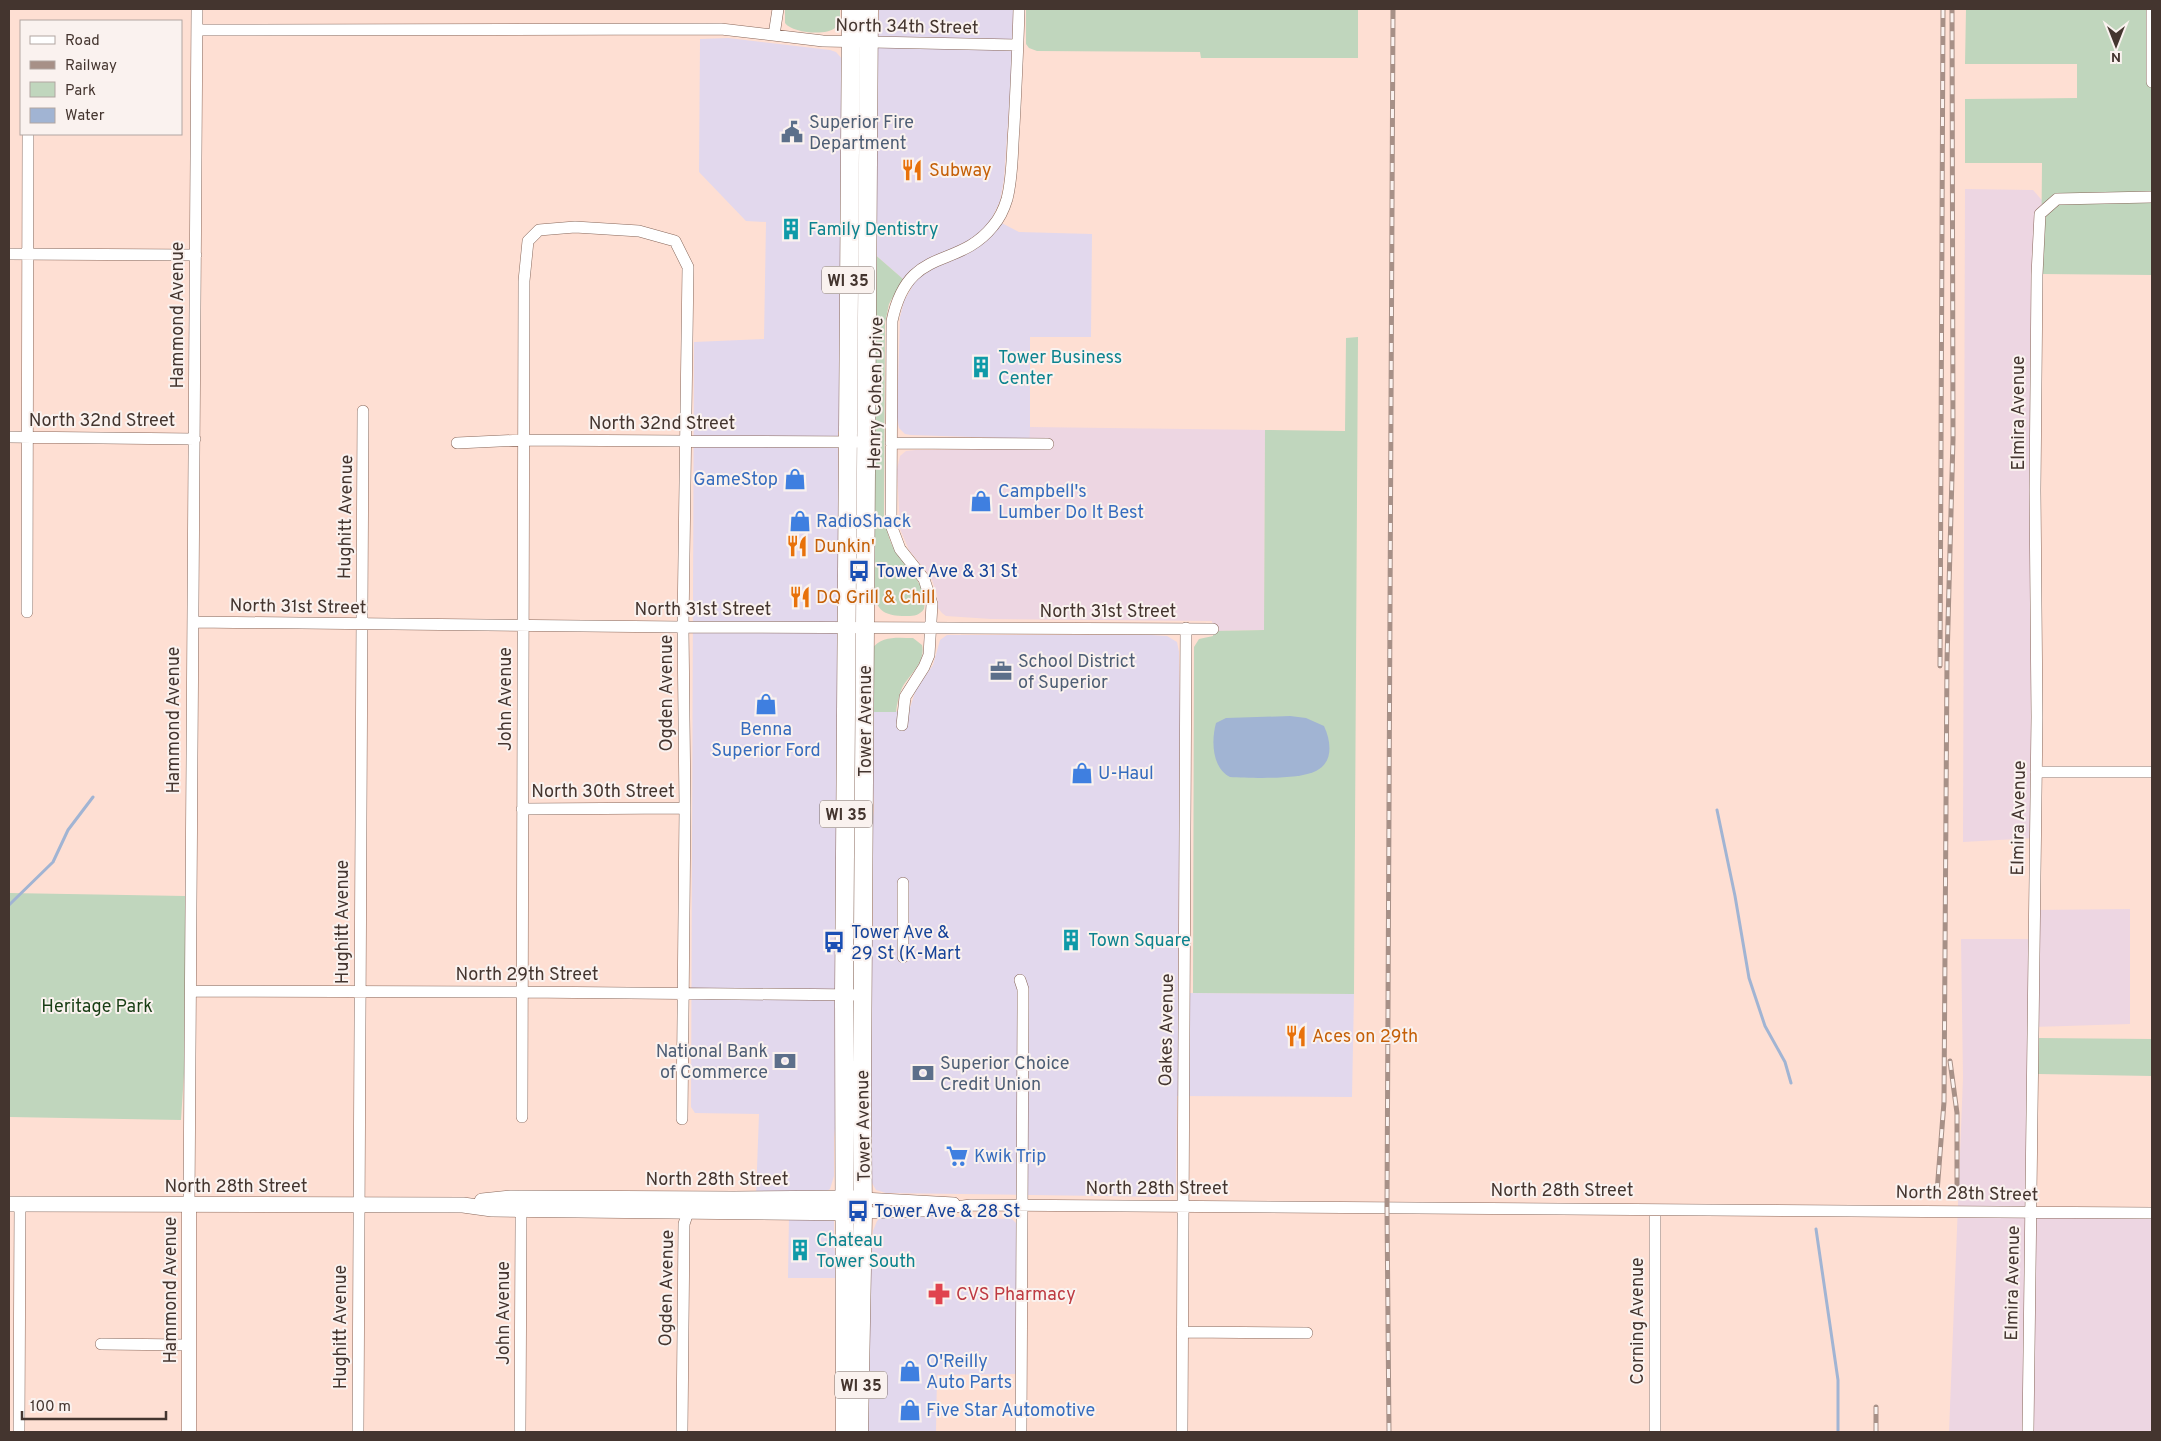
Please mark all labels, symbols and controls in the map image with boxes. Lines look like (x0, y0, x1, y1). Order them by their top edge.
street label: North 34th Street (835, 15, 979, 40)
legend (20, 20, 182, 135)
north arrow (2091, 20, 2141, 70)
text: Road (65, 32, 100, 51)
text: N (2111, 48, 2121, 65)
text: Railway (65, 57, 117, 76)
text: Park (65, 82, 96, 101)
text: Water (65, 107, 105, 126)
place label: Superior Fire Department (809, 112, 914, 156)
public building icon: Superior Fire Department (779, 119, 805, 145)
restaurant icon: Subway (899, 157, 925, 183)
place label: Subway (929, 160, 992, 183)
building icon: Family Dentistry (778, 216, 804, 242)
place label: Family Dentistry (808, 219, 939, 242)
street label: Hammond Avenue (167, 242, 190, 388)
road number: WI 35 (822, 266, 874, 294)
street label: Henry Cohen Drive (864, 316, 889, 470)
place label: Tower Business Center (998, 347, 1122, 391)
building icon: Tower Business Center (968, 354, 994, 380)
street label: Elmira Avenue (2008, 355, 2031, 471)
street label: North 32nd Street (29, 410, 175, 433)
street label: North 32nd Street (589, 413, 735, 436)
street label: Hughitt Avenue (334, 455, 359, 579)
shop icon: GameStop (782, 466, 808, 492)
place label: GameStop (693, 469, 778, 492)
place label: Campbell's Lumber Do It Best (998, 481, 1144, 525)
shop icon: Campbell's Lumber Do It Best (968, 488, 994, 514)
shop icon: RadioShack (787, 508, 813, 534)
place label: RadioShack (816, 511, 911, 534)
restaurant icon: Dunkin' (784, 533, 810, 559)
place label: Dunkin' (814, 536, 875, 559)
bus stop icon: Tower Ave & 31 St (846, 558, 872, 584)
place label: Tower Ave & 31 St (876, 561, 1018, 584)
restaurant icon: DQ Grill & Chill (787, 584, 813, 610)
place label: DQ Grill & Chill (816, 587, 935, 610)
street label: North 31st Street (229, 595, 367, 620)
street label: North 31st Street (635, 599, 771, 622)
street label: North 31st Street (1040, 601, 1176, 624)
street label: Ogden Avenue (656, 635, 679, 751)
street label: Hammond Avenue (163, 647, 186, 793)
street label: John Avenue (495, 647, 518, 751)
place label: School District of Superior (1018, 651, 1136, 695)
office icon: School District of Superior (988, 658, 1014, 684)
street label: Tower Avenue (855, 665, 878, 777)
shop icon: Benna Superior Ford (753, 691, 779, 717)
place label: Benna Superior Ford (711, 719, 821, 763)
shop icon: U-Haul (1069, 760, 1095, 786)
street label: Elmira Avenue (2007, 760, 2032, 876)
place label: U-Haul (1098, 763, 1154, 786)
street label: North 30th Street (531, 781, 675, 804)
road number: WI 35 (820, 801, 872, 828)
street label: Hughitt Avenue (332, 860, 355, 984)
place label: Tower Ave & 29 St (K-Mart (851, 922, 961, 966)
building icon: Town Square (1058, 927, 1084, 953)
bus stop icon: Tower Ave & 29 St (K-Mart (821, 929, 847, 955)
place label: Town Square (1088, 930, 1191, 953)
street label: North 29th Street (456, 964, 598, 987)
street label: Oakes Avenue (1155, 973, 1180, 1087)
park label: Heritage Park (41, 996, 153, 1019)
restaurant icon: Aces on 29th (1283, 1023, 1309, 1049)
place label: Aces on 29th (1312, 1026, 1418, 1049)
place label: National Bank of Commerce (656, 1041, 768, 1085)
bank icon: National Bank of Commerce (772, 1048, 798, 1074)
place label: Superior Choice Credit Union (940, 1053, 1070, 1097)
bank icon: Superior Choice Credit Union (910, 1060, 936, 1086)
street label: Tower Avenue (852, 1070, 877, 1182)
supermarket icon: Kwik Trip (944, 1143, 970, 1169)
place label: Kwik Trip (974, 1146, 1046, 1169)
street label: North 28th Street (646, 1169, 788, 1192)
street label: North 28th Street (165, 1176, 307, 1199)
street label: North 28th Street (1086, 1178, 1228, 1201)
street label: North 28th Street (1491, 1180, 1633, 1203)
street label: North 28th Street (1895, 1182, 2039, 1207)
bus stop icon: Tower Ave & 28 St (845, 1198, 871, 1224)
place label: Tower Ave & 28 St (874, 1201, 1020, 1224)
street label: Hammond Avenue (160, 1217, 183, 1363)
street label: Elmira Avenue (2001, 1225, 2026, 1341)
street label: Ogden Avenue (655, 1229, 680, 1347)
place label: Chateau Tower South (816, 1230, 916, 1274)
building icon: Chateau Tower South (787, 1237, 813, 1263)
street label: Corning Avenue (1627, 1257, 1650, 1385)
street label: John Avenue (493, 1261, 516, 1365)
street label: Hughitt Avenue (330, 1265, 353, 1389)
pharmacy icon: CVS Pharmacy (926, 1281, 952, 1307)
place label: CVS Pharmacy (956, 1284, 1076, 1307)
place label: O'Reilly Auto Parts (926, 1351, 1012, 1395)
shop icon: O'Reilly Auto Parts (897, 1358, 923, 1384)
road number: WI 35 (835, 1372, 887, 1398)
scale bar (22, 1388, 166, 1420)
shop icon: Five Star Automotive (897, 1397, 923, 1423)
text: 100 m (30, 1398, 71, 1417)
place label: Five Star Automotive (926, 1400, 1095, 1423)

